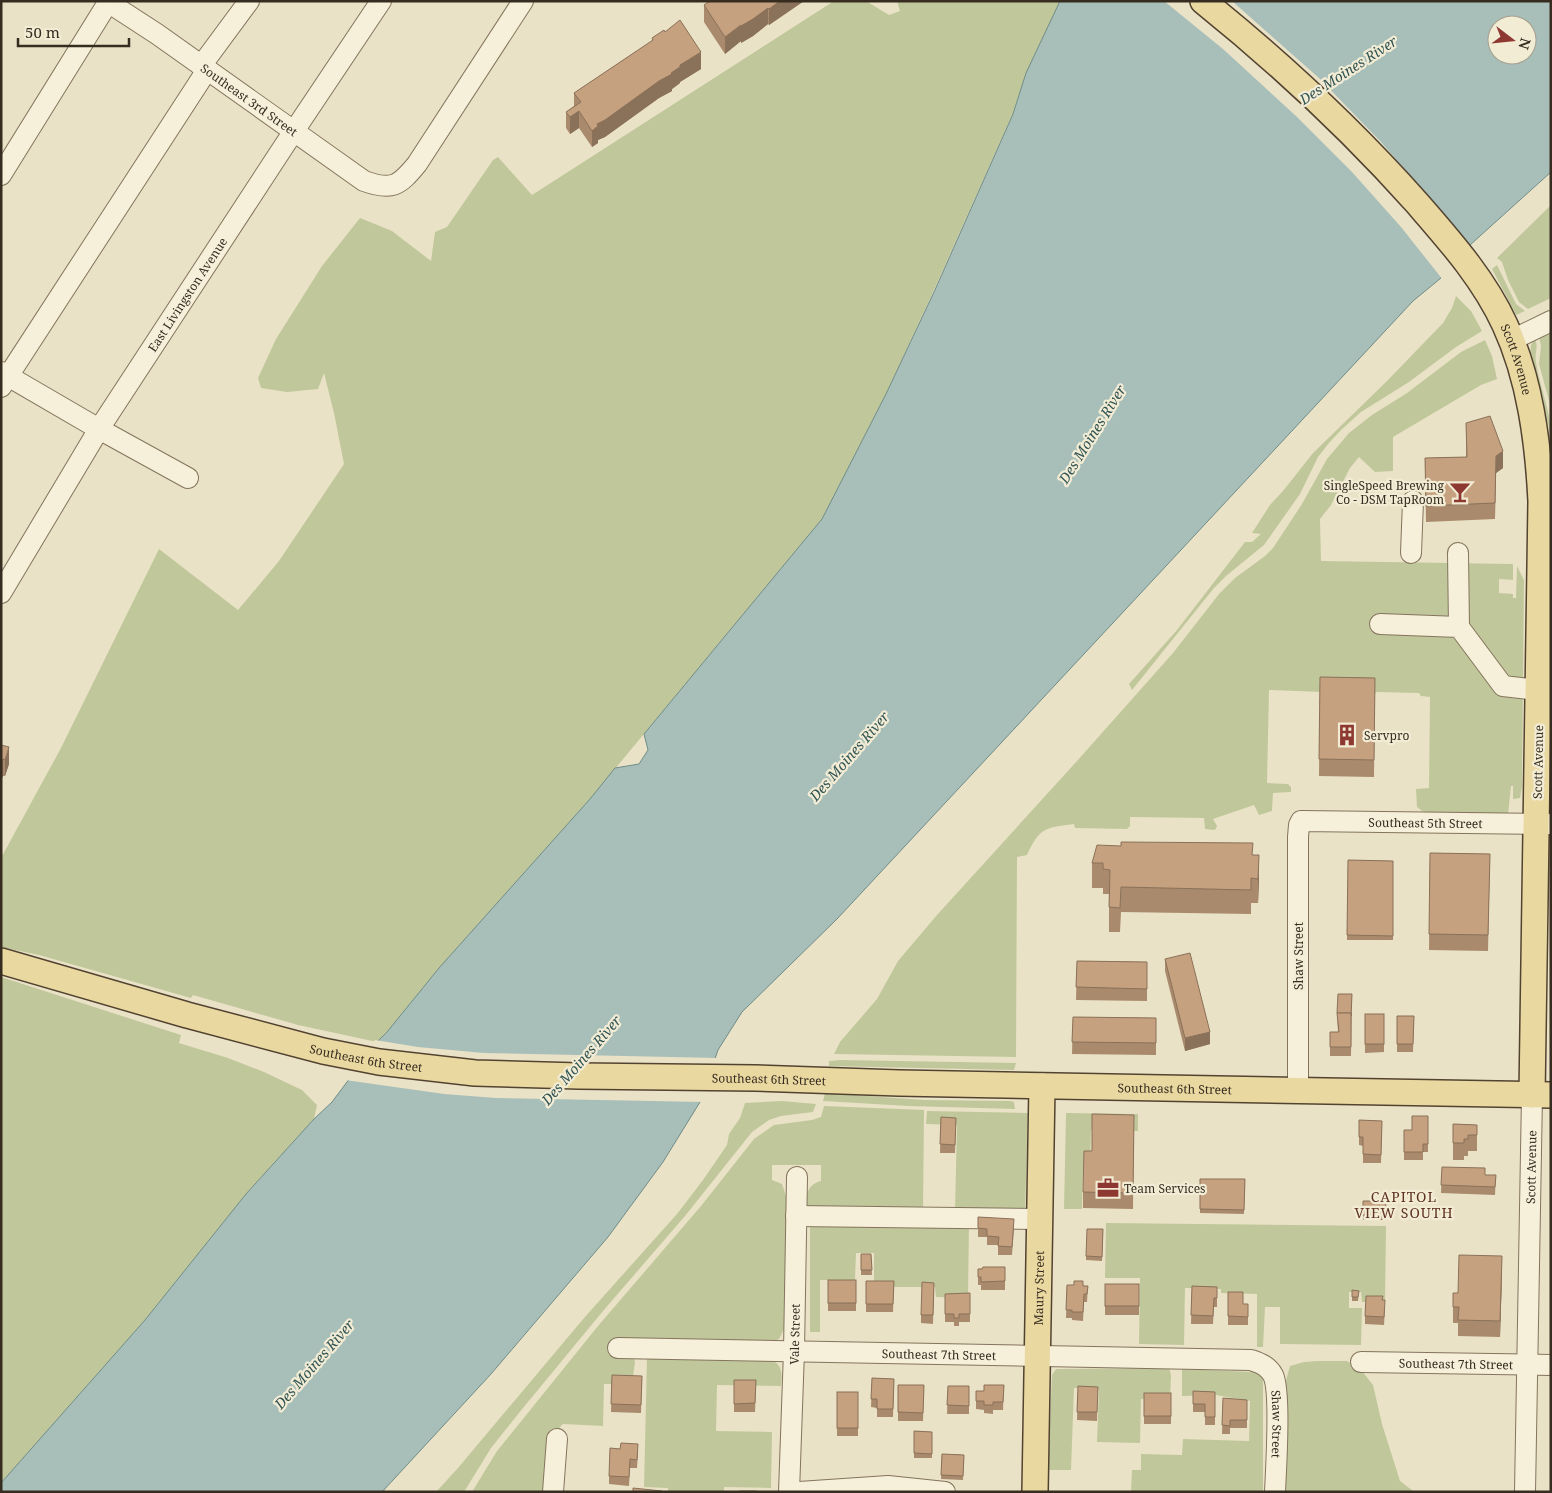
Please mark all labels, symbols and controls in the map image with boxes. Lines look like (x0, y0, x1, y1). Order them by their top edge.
scale bar (18, 15, 129, 47)
north arrow (1487, 15, 1537, 65)
text: 50 m (25, 22, 60, 42)
water label: Des Moines River (1295, 31, 1401, 109)
text: N (1514, 36, 1536, 52)
street label: Southeast 3rd Street (197, 59, 301, 140)
street label: East Livingston Avenue (143, 234, 231, 355)
street label: Scott Avenue (1497, 321, 1536, 396)
water label: Des Moines River (1054, 381, 1130, 488)
place label: SingleSpeed Brewing Co - DSM TapRoom (1324, 477, 1445, 508)
bar icon: SingleSpeed Brewing Co - DSM TapRoom (1447, 479, 1473, 505)
water label: Des Moines River (804, 707, 893, 805)
building icon: Servpro (1334, 722, 1360, 748)
street label: Scott Avenue (1529, 725, 1547, 799)
place label: Servpro (1364, 727, 1410, 744)
street label: Southeast 5th Street (1368, 813, 1483, 832)
street label: Shaw Street (1290, 922, 1307, 990)
water label: Des Moines River (536, 1011, 625, 1109)
street label: Southeast 6th Street (308, 1039, 423, 1075)
street label: Southeast 6th Street (712, 1069, 826, 1089)
street label: Southeast 6th Street (1118, 1079, 1232, 1098)
street label: Scott Avenue (1522, 1130, 1540, 1204)
office icon: Team Services (1095, 1175, 1121, 1201)
place label: Team Services (1124, 1180, 1206, 1197)
district label: CAPITOL VIEW SOUTH (1354, 1187, 1454, 1222)
street label: Maury Street (1029, 1251, 1048, 1326)
street label: Vale Street (785, 1303, 803, 1365)
water label: Des Moines River (269, 1315, 358, 1413)
street label: Southeast 7th Street (882, 1345, 996, 1364)
street label: Southeast 7th Street (1399, 1354, 1513, 1373)
street label: Shaw Street (1268, 1389, 1286, 1459)

